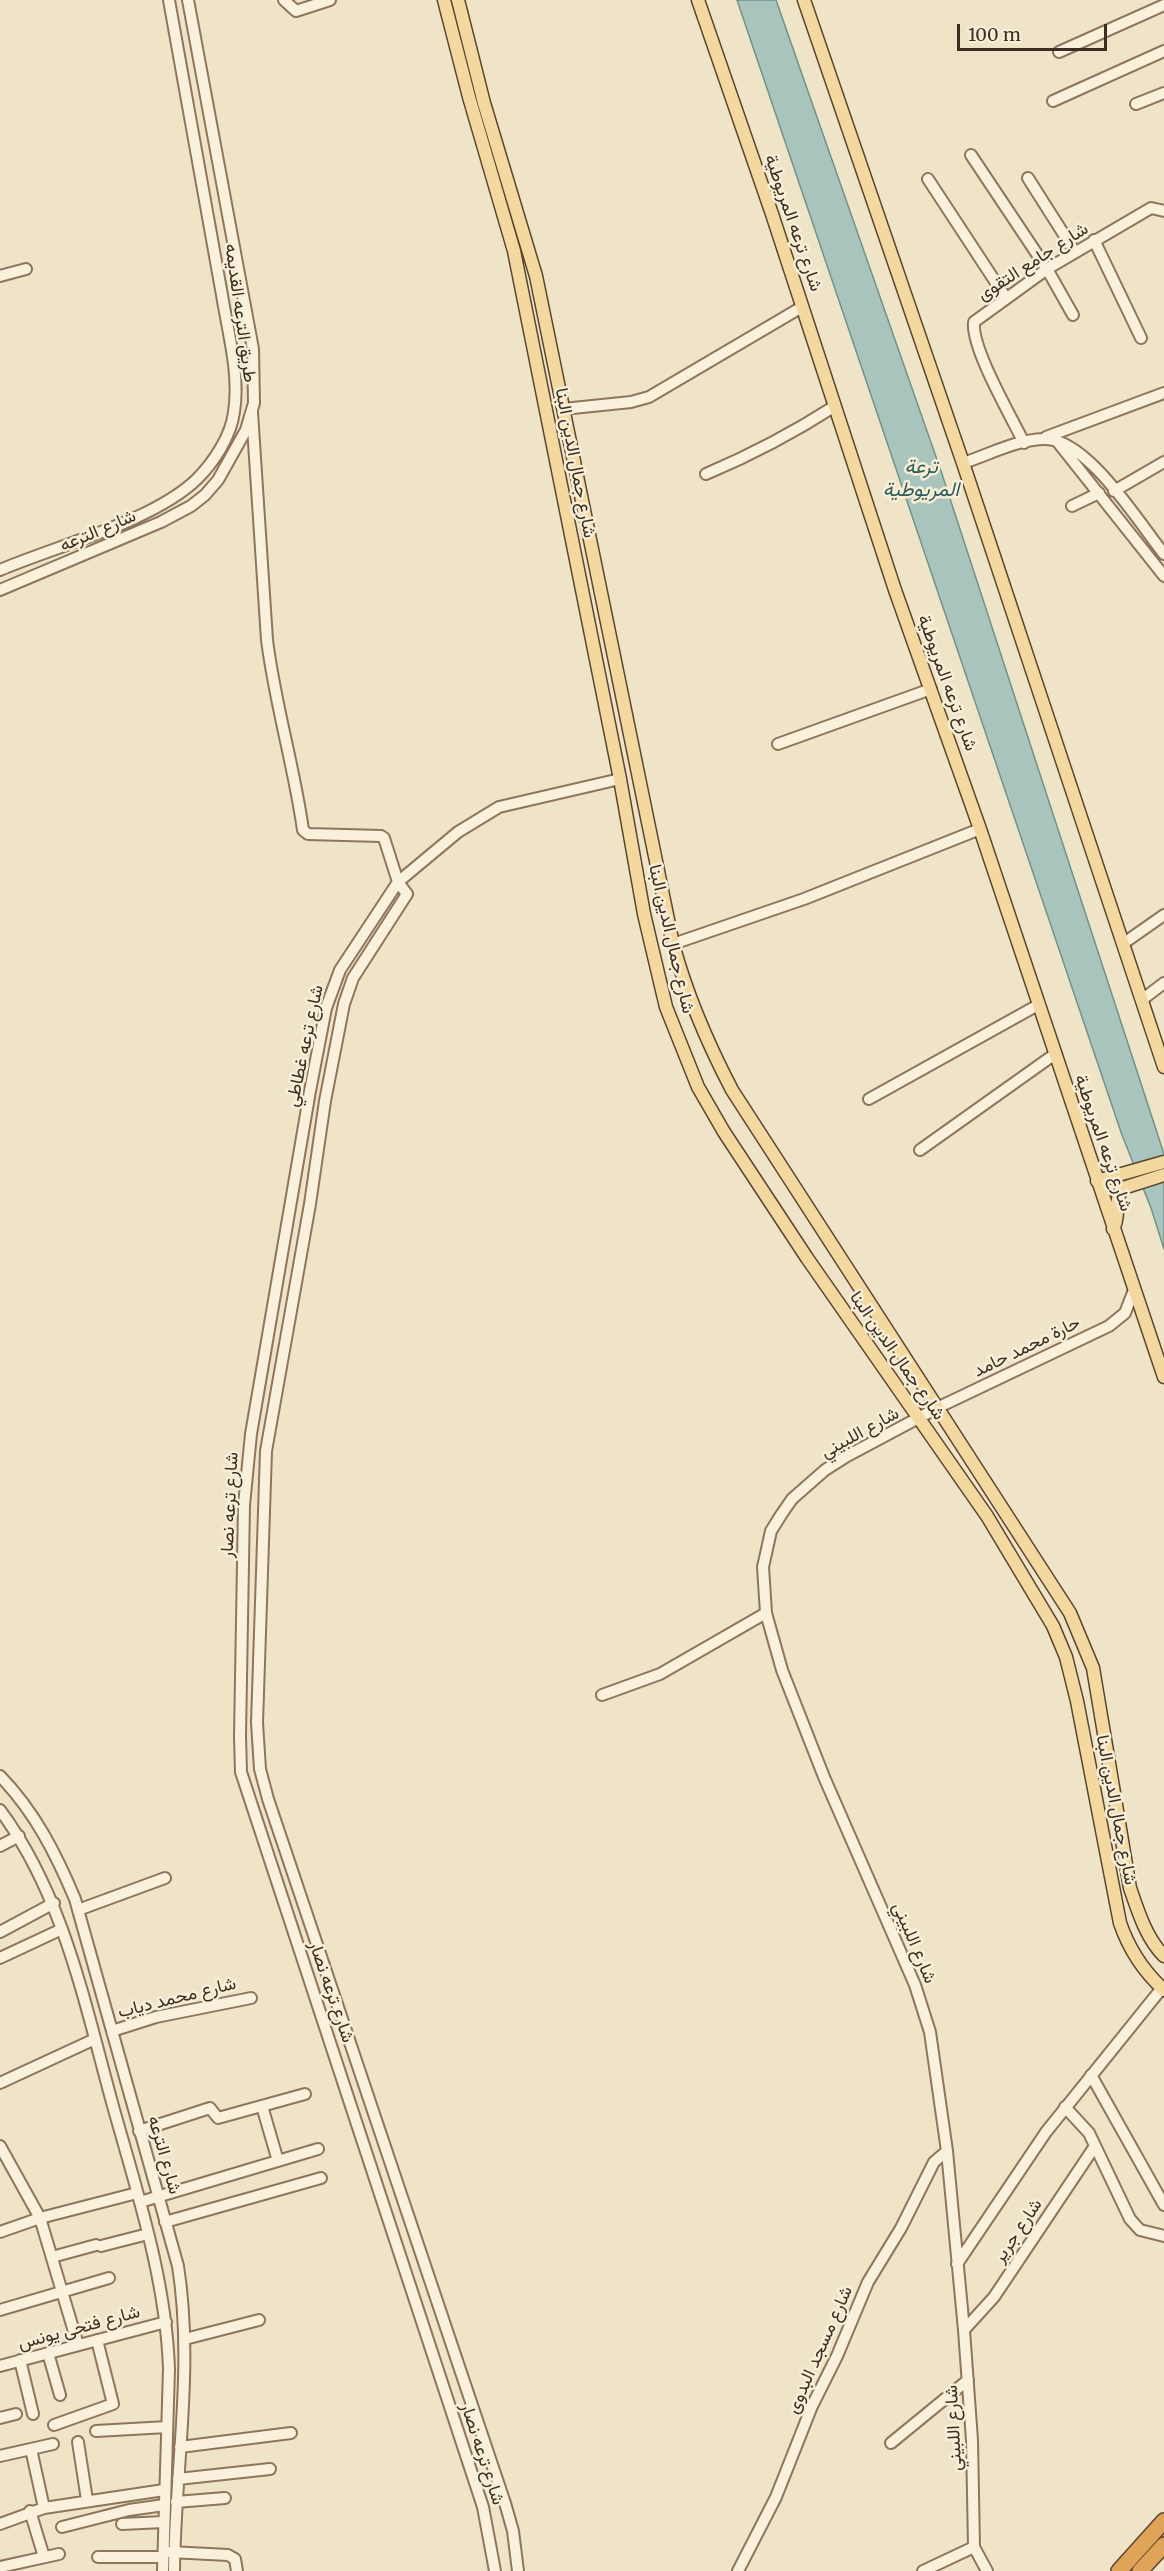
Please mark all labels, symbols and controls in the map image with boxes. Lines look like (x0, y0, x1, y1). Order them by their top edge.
scale bar (960, 12, 1110, 50)
text: 100 m (968, 23, 1021, 46)
street label: شارع ترعه المريوطية (759, 152, 827, 294)
street label: شارع جامع التقوى (974, 218, 1092, 306)
street label: طريق الترعه القديمه (220, 242, 260, 384)
street label: شارع جمال الدين البنا (550, 386, 600, 540)
water label: ترعة المريوطية (883, 455, 959, 502)
street label: شارع الترعه (57, 505, 139, 557)
street label: شارع ترعه المريوطية (912, 612, 982, 754)
street label: شارع جمال الدين البنا (643, 862, 699, 1016)
street label: شارع ترعه غطاطي (282, 983, 328, 1109)
street label: شارع ترعه المريوطية (1069, 1072, 1137, 1214)
street label: شارع جمال الدين البنا (845, 1288, 949, 1424)
street label: حارة محمد حامد (970, 1312, 1084, 1382)
street label: شارع اللبيني (817, 1403, 903, 1463)
street label: شارع ترعه نصار (216, 1452, 244, 1558)
street label: شارع جمال الدين البنا (1091, 1733, 1141, 1887)
street label: شارع اللبيني (887, 1899, 941, 1987)
street label: شارع ترعه نصار (304, 1938, 358, 2046)
street label: شارع محمد دياب (116, 1973, 238, 2023)
street label: شارع الترعه (143, 2113, 185, 2197)
street label: شارع جرير (989, 2195, 1047, 2267)
street label: شارع مسجد البدوى (782, 2283, 858, 2417)
street label: شارع فتحى يونس (16, 2301, 142, 2355)
street label: شارع اللبيني (941, 2384, 967, 2472)
street label: شارع ترعه نصار (455, 2400, 509, 2508)

